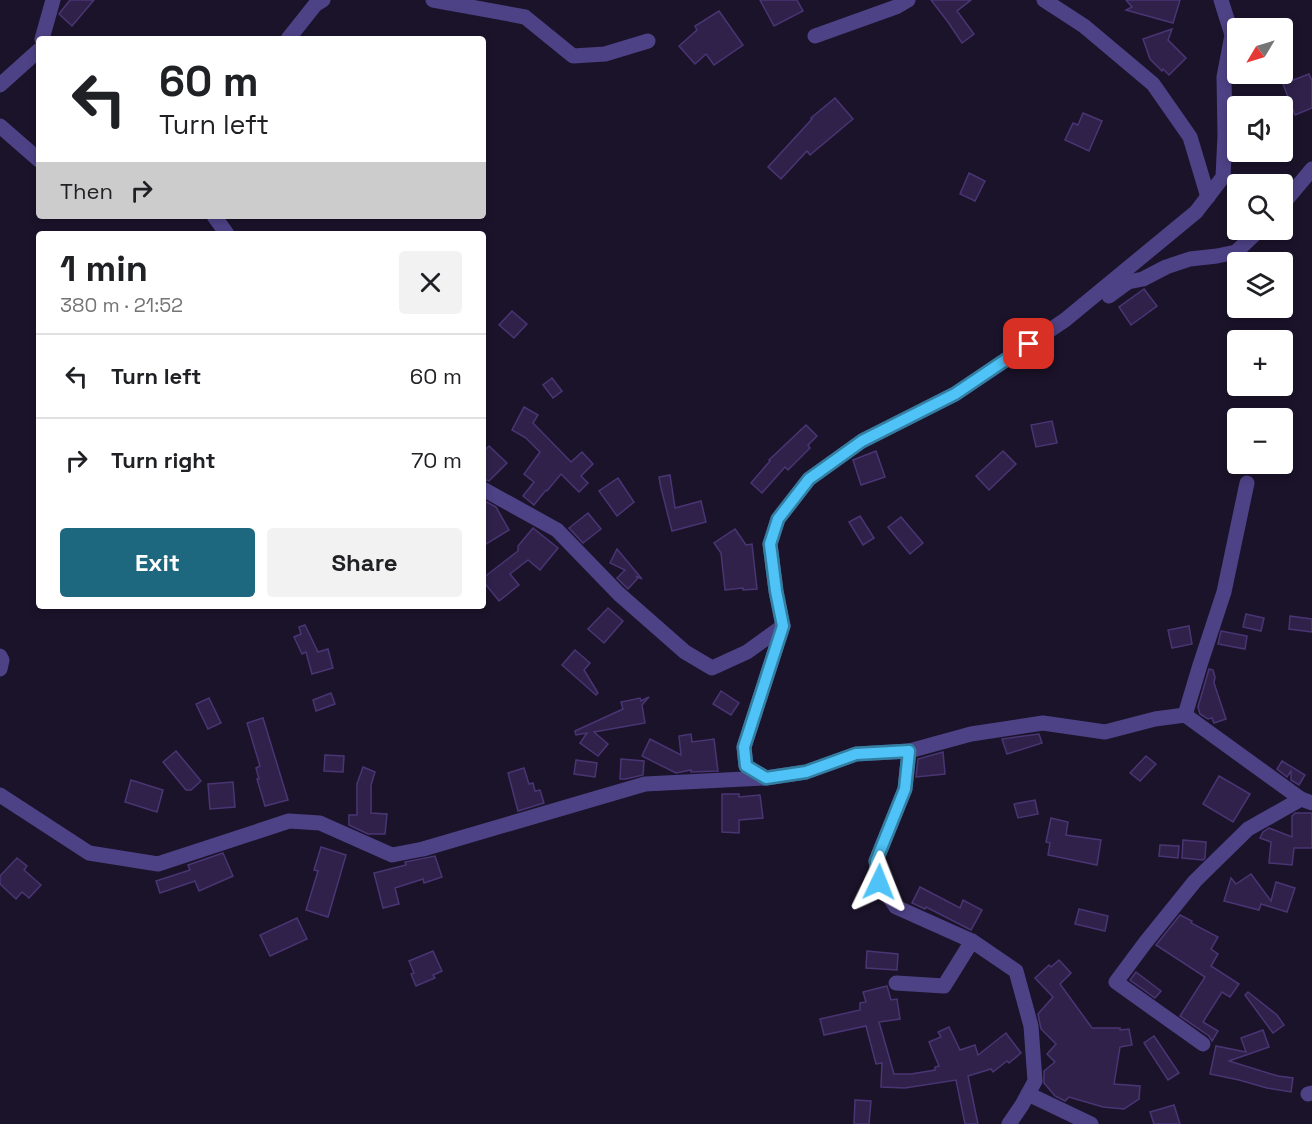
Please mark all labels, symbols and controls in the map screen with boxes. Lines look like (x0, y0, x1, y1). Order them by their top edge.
north arrow (1227, 18, 1293, 84)
map controls (1227, 18, 1293, 474)
text: 60 m (159, 55, 259, 108)
icon: left (60, 60, 138, 138)
button: sound (1227, 96, 1293, 162)
text: Turn left (159, 107, 269, 142)
icon: right (125, 174, 158, 207)
button: search (1227, 174, 1293, 240)
text: Then (60, 177, 113, 205)
text: 1 min (60, 246, 148, 292)
button: close (399, 251, 462, 314)
button: layers (1227, 252, 1293, 318)
text: 380 m · 21:52 (60, 292, 183, 318)
pin (1003, 318, 1054, 369)
icon: arrive (1012, 327, 1045, 360)
button: + (1227, 330, 1293, 396)
icon: left (60, 360, 93, 393)
text: Turn left (111, 362, 201, 390)
text: 60 m (410, 362, 462, 390)
button: − (1227, 408, 1293, 474)
icon: right (60, 444, 93, 477)
text: Turn right (111, 446, 216, 474)
text: 70 m (411, 446, 462, 474)
button: Exit (60, 528, 255, 597)
button: Share (267, 528, 462, 597)
position arrow (847, 850, 911, 914)

